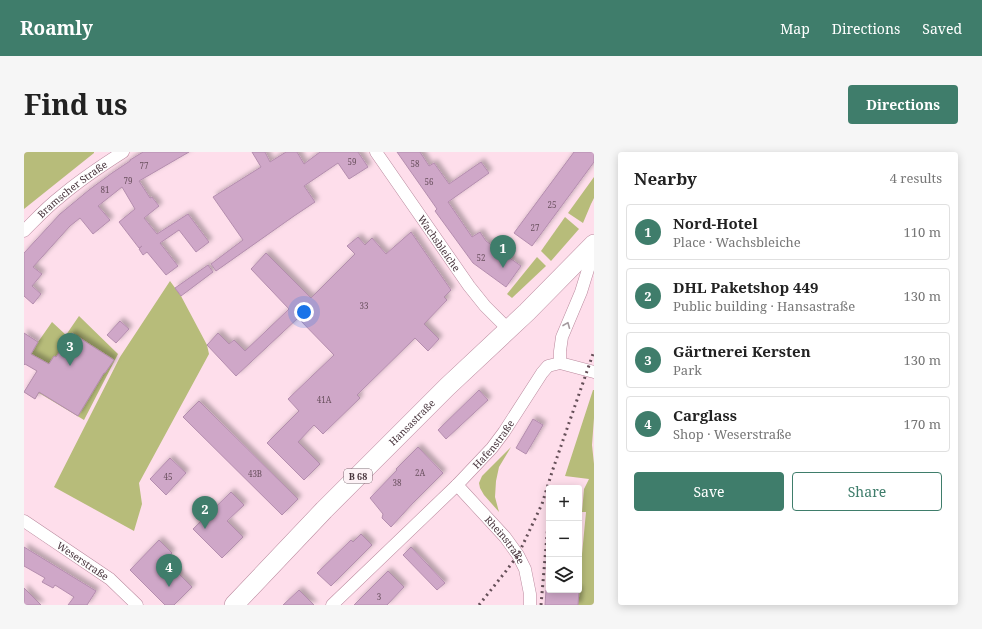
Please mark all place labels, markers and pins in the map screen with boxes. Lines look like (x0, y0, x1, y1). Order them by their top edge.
pin: 1 (490, 235, 516, 268)
pin: 3 (57, 333, 83, 366)
pin: 2 (192, 496, 218, 529)
pin: 4 (156, 554, 182, 587)

